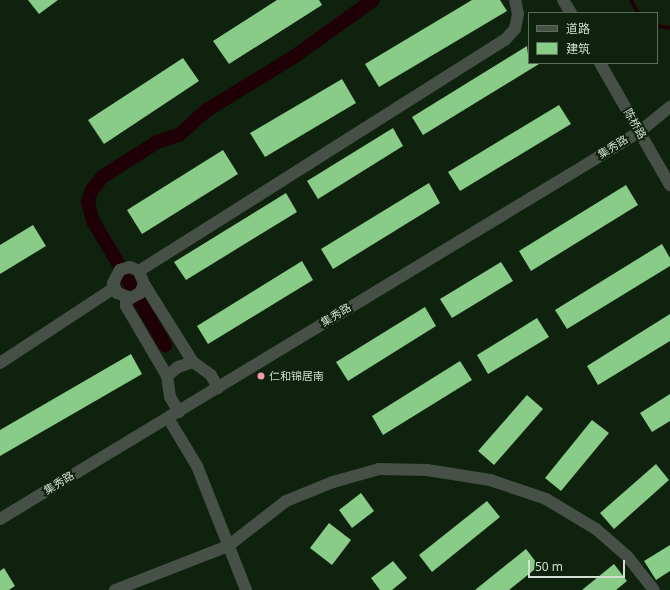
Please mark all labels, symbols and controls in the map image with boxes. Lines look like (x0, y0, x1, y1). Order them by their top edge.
legend (528, 12, 658, 64)
text: 道路 (566, 20, 590, 37)
text: 建筑 (566, 40, 590, 57)
street label: 陈桥路 (621, 106, 649, 142)
street label: 集秀路 (596, 133, 630, 161)
street label: 集秀路 (318, 301, 354, 329)
place label: 仁和锦居南 (269, 369, 324, 383)
marker: 仁和锦居南 (256, 371, 266, 381)
street label: 集秀路 (41, 469, 77, 497)
scale bar (530, 552, 627, 578)
text: 50 m (535, 558, 563, 575)

